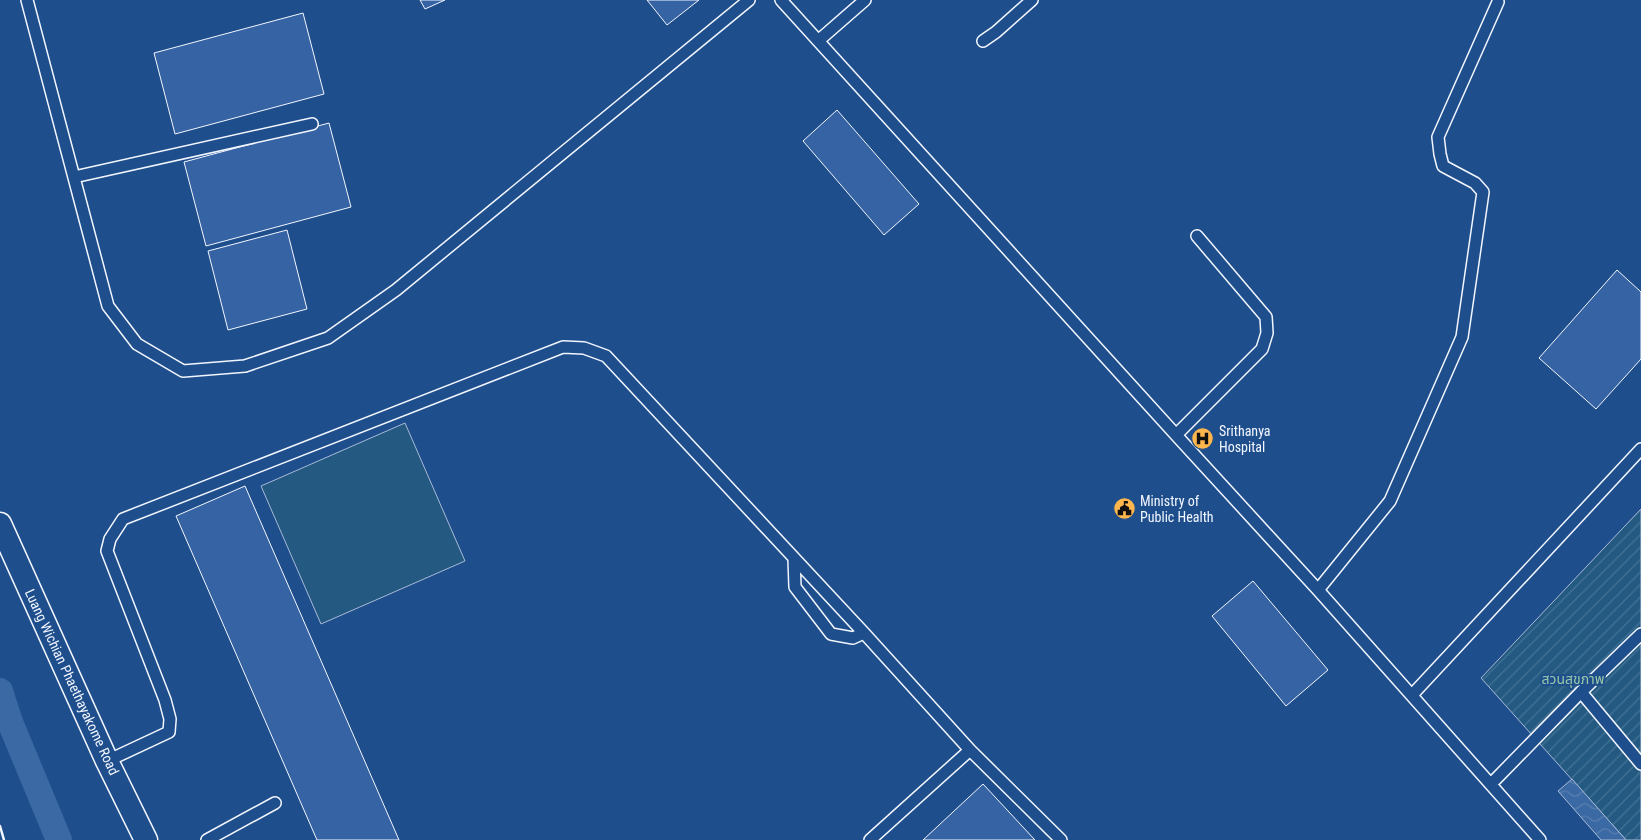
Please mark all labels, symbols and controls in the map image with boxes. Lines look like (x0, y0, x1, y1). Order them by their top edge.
place label: Srithanya Hospital (1219, 423, 1271, 455)
hospital icon: Srithanya Hospital (1191, 427, 1215, 451)
place label: Ministry of Public Health (1140, 493, 1214, 525)
public building icon: Ministry of Public Health (1112, 497, 1136, 521)
street label: Luang Wichian Phaethayakome Road (22, 587, 122, 777)
park label: สวนสุขภาพ (1542, 671, 1605, 688)

